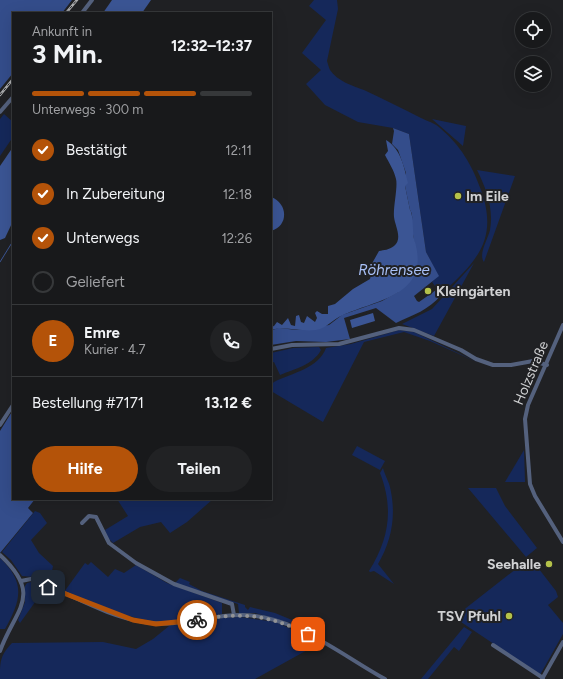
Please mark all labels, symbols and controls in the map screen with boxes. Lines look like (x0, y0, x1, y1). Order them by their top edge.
map controls (515, 12, 551, 92)
button: locate (515, 12, 551, 48)
text: Ankunft in (32, 24, 92, 39)
text: 12:32–12:37 (171, 37, 252, 55)
text: 3 Min. (32, 38, 103, 70)
button: layers (515, 56, 551, 92)
text: Unterwegs · 300 m (32, 102, 143, 117)
icon: check (32, 139, 54, 161)
text: Bestätigt (66, 141, 127, 159)
text: 12:11 (225, 143, 252, 158)
icon: check (32, 183, 54, 205)
text: In Zubereitung (66, 185, 165, 203)
text: 12:18 (223, 187, 252, 202)
place label: Im Eile (466, 188, 509, 205)
marker: Im Eile (453, 191, 463, 201)
icon: check (32, 227, 54, 249)
text: Unterwegs (66, 229, 139, 247)
text: 12:26 (221, 231, 252, 246)
water label: Röhrensee (358, 261, 430, 279)
text: Geliefert (66, 273, 125, 291)
place label: Kleingärten (436, 283, 511, 300)
marker: Kleingärten (423, 286, 433, 296)
button: phone (210, 320, 252, 362)
text: Emre (84, 324, 120, 342)
text: E (49, 332, 57, 350)
street label: Holzstraße (510, 338, 552, 408)
text: Kurier · 4.7 (84, 342, 146, 357)
text: Bestellung #7171 (32, 394, 144, 412)
text: 13.12 € (205, 394, 252, 412)
button: Hilfe (32, 446, 138, 492)
button: Teilen (146, 446, 252, 492)
place label: Seehalle (487, 556, 541, 573)
marker: Seehalle (544, 559, 554, 569)
pin (31, 570, 65, 604)
icon: home (37, 576, 59, 598)
courier (177, 600, 217, 640)
place label: TSV Pfuhl (438, 608, 501, 625)
icon: bike (186, 609, 208, 631)
marker: TSV Pfuhl (504, 611, 514, 621)
pin (291, 617, 325, 651)
icon: bag (297, 623, 319, 645)

